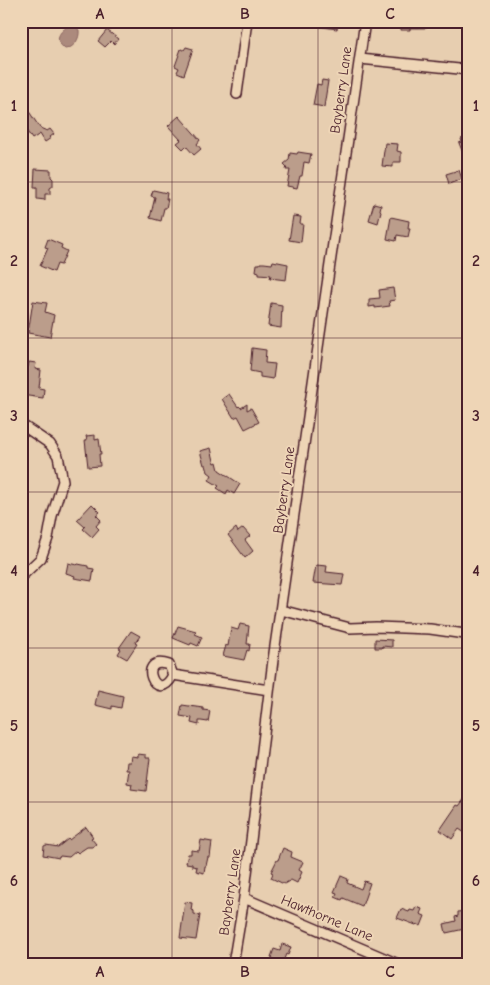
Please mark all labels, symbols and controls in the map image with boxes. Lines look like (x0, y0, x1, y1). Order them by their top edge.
text: A (96, 5, 105, 23)
text: B (240, 5, 250, 23)
text: C (385, 5, 395, 23)
street label: Bayberry Lane (326, 46, 356, 134)
text: 1 (11, 97, 17, 115)
text: 1 (473, 97, 479, 115)
text: 2 (10, 252, 18, 270)
text: 2 (472, 252, 480, 270)
text: 3 (10, 407, 18, 425)
text: 3 (472, 407, 480, 425)
street label: Bayberry Lane (269, 446, 299, 534)
text: 4 (10, 562, 18, 580)
text: 4 (472, 562, 480, 580)
text: 5 (10, 717, 18, 735)
text: 5 (472, 717, 480, 735)
street label: Bayberry Lane (215, 848, 245, 936)
text: 6 (10, 872, 18, 890)
text: 6 (472, 872, 480, 890)
street label: Hawthorne Lane (278, 891, 376, 945)
text: A (96, 963, 105, 981)
text: B (240, 963, 250, 981)
text: C (385, 963, 395, 981)

